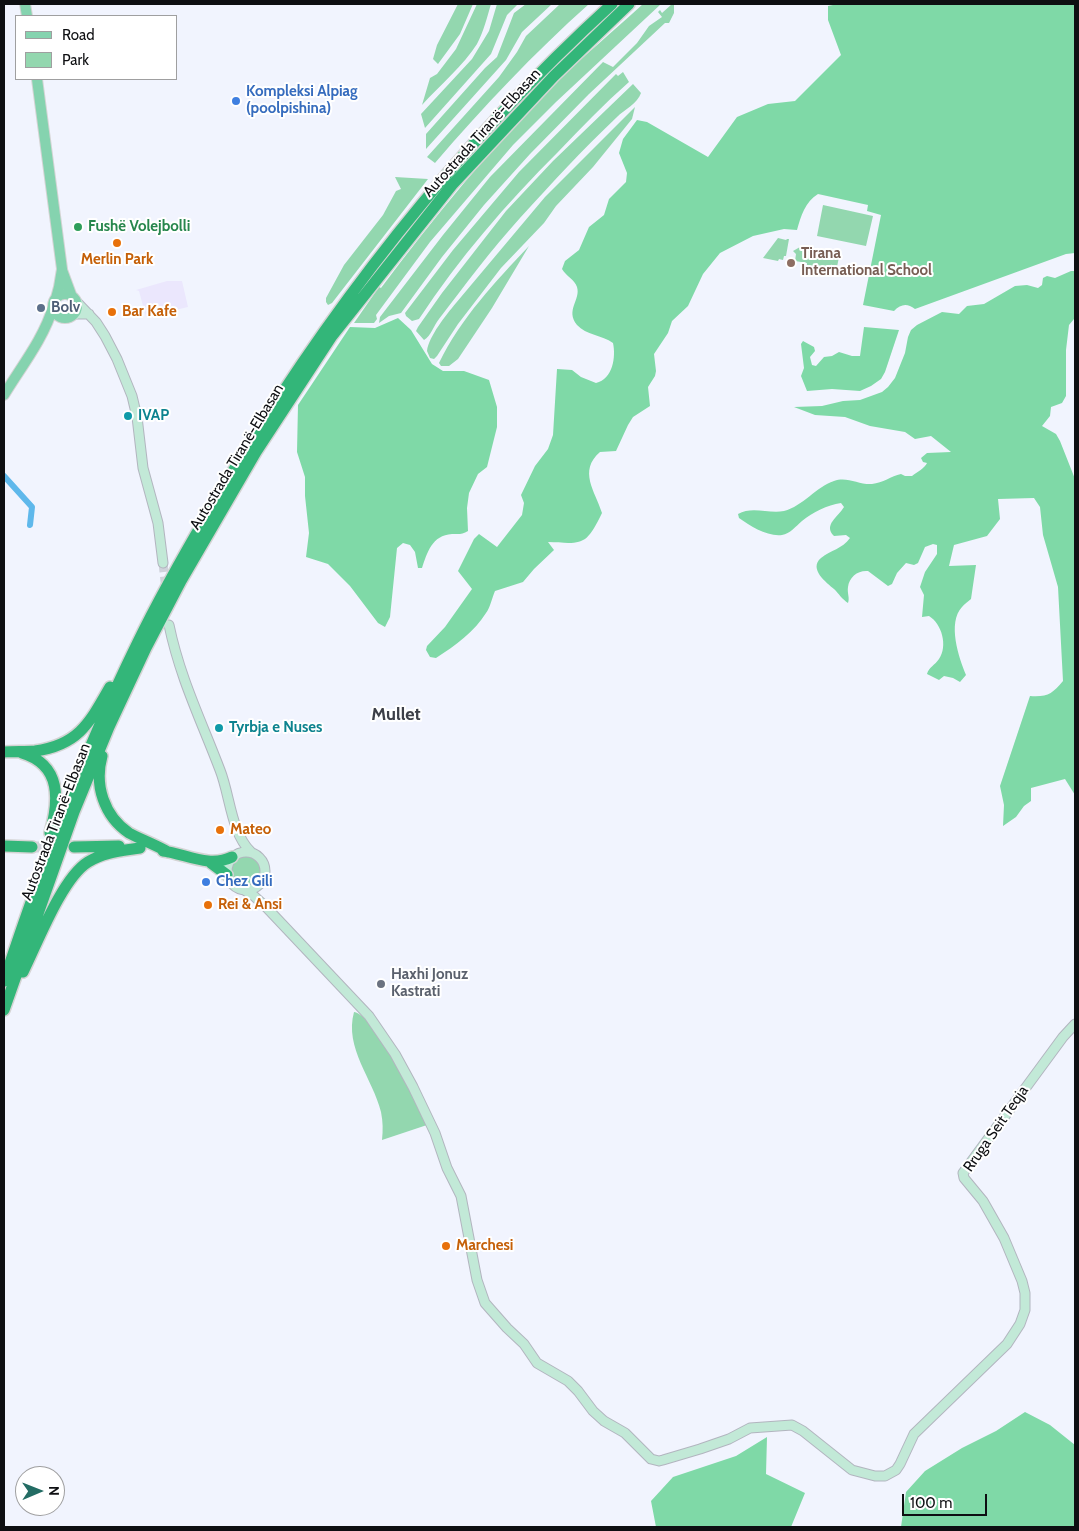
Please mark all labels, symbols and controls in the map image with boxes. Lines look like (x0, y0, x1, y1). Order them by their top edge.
legend (15, 15, 178, 80)
text: Road (62, 26, 95, 44)
text: Park (62, 51, 89, 69)
street label: Autostrada Tiranë-Elbasan (420, 65, 544, 201)
place label: Kompleksi Alpiag (poolpishina) (246, 83, 358, 118)
marker: Kompleksi Alpiag (poolpishina) (230, 95, 242, 107)
place label: Fushë Volejbolli (88, 218, 190, 236)
marker: Fushë Volejbolli (72, 221, 84, 233)
marker: Merlin Park (111, 237, 123, 249)
place label: Tirana International School (801, 245, 932, 280)
place label: Merlin Park (81, 251, 153, 269)
marker: Tirana International School (785, 257, 797, 269)
place label: Bolv (51, 299, 80, 317)
marker: Bolv (35, 302, 47, 314)
place label: Bar Kafe (122, 303, 177, 321)
marker: Bar Kafe (106, 306, 118, 318)
street label: Autostrada Tiranë-Elbasan (186, 381, 288, 533)
place label: IVAP (138, 407, 169, 425)
marker: IVAP (122, 410, 134, 422)
district label: Mullet (371, 704, 421, 726)
place label: Tyrbja e Nuses (229, 719, 322, 737)
marker: Tyrbja e Nuses (213, 722, 225, 734)
street label: Autostrada Tiranë-Elbasan (18, 741, 94, 903)
place label: Mateo (230, 821, 271, 839)
marker: Mateo (214, 824, 226, 836)
place label: Chez Gili (216, 873, 273, 891)
marker: Chez Gili (200, 876, 212, 888)
place label: Rei & Ansi (218, 896, 282, 914)
marker: Rei & Ansi (202, 899, 214, 911)
place label: Haxhi Jonuz Kastrati (391, 966, 468, 1001)
marker: Haxhi Jonuz Kastrati (375, 978, 387, 990)
street label: Rruga Seit Teqja (960, 1083, 1032, 1175)
place label: Marchesi (456, 1237, 513, 1255)
marker: Marchesi (440, 1240, 452, 1252)
north arrow (15, 1466, 65, 1516)
scale bar (904, 1484, 989, 1516)
text: N (45, 1486, 63, 1496)
text: 100 m (910, 1494, 952, 1512)

